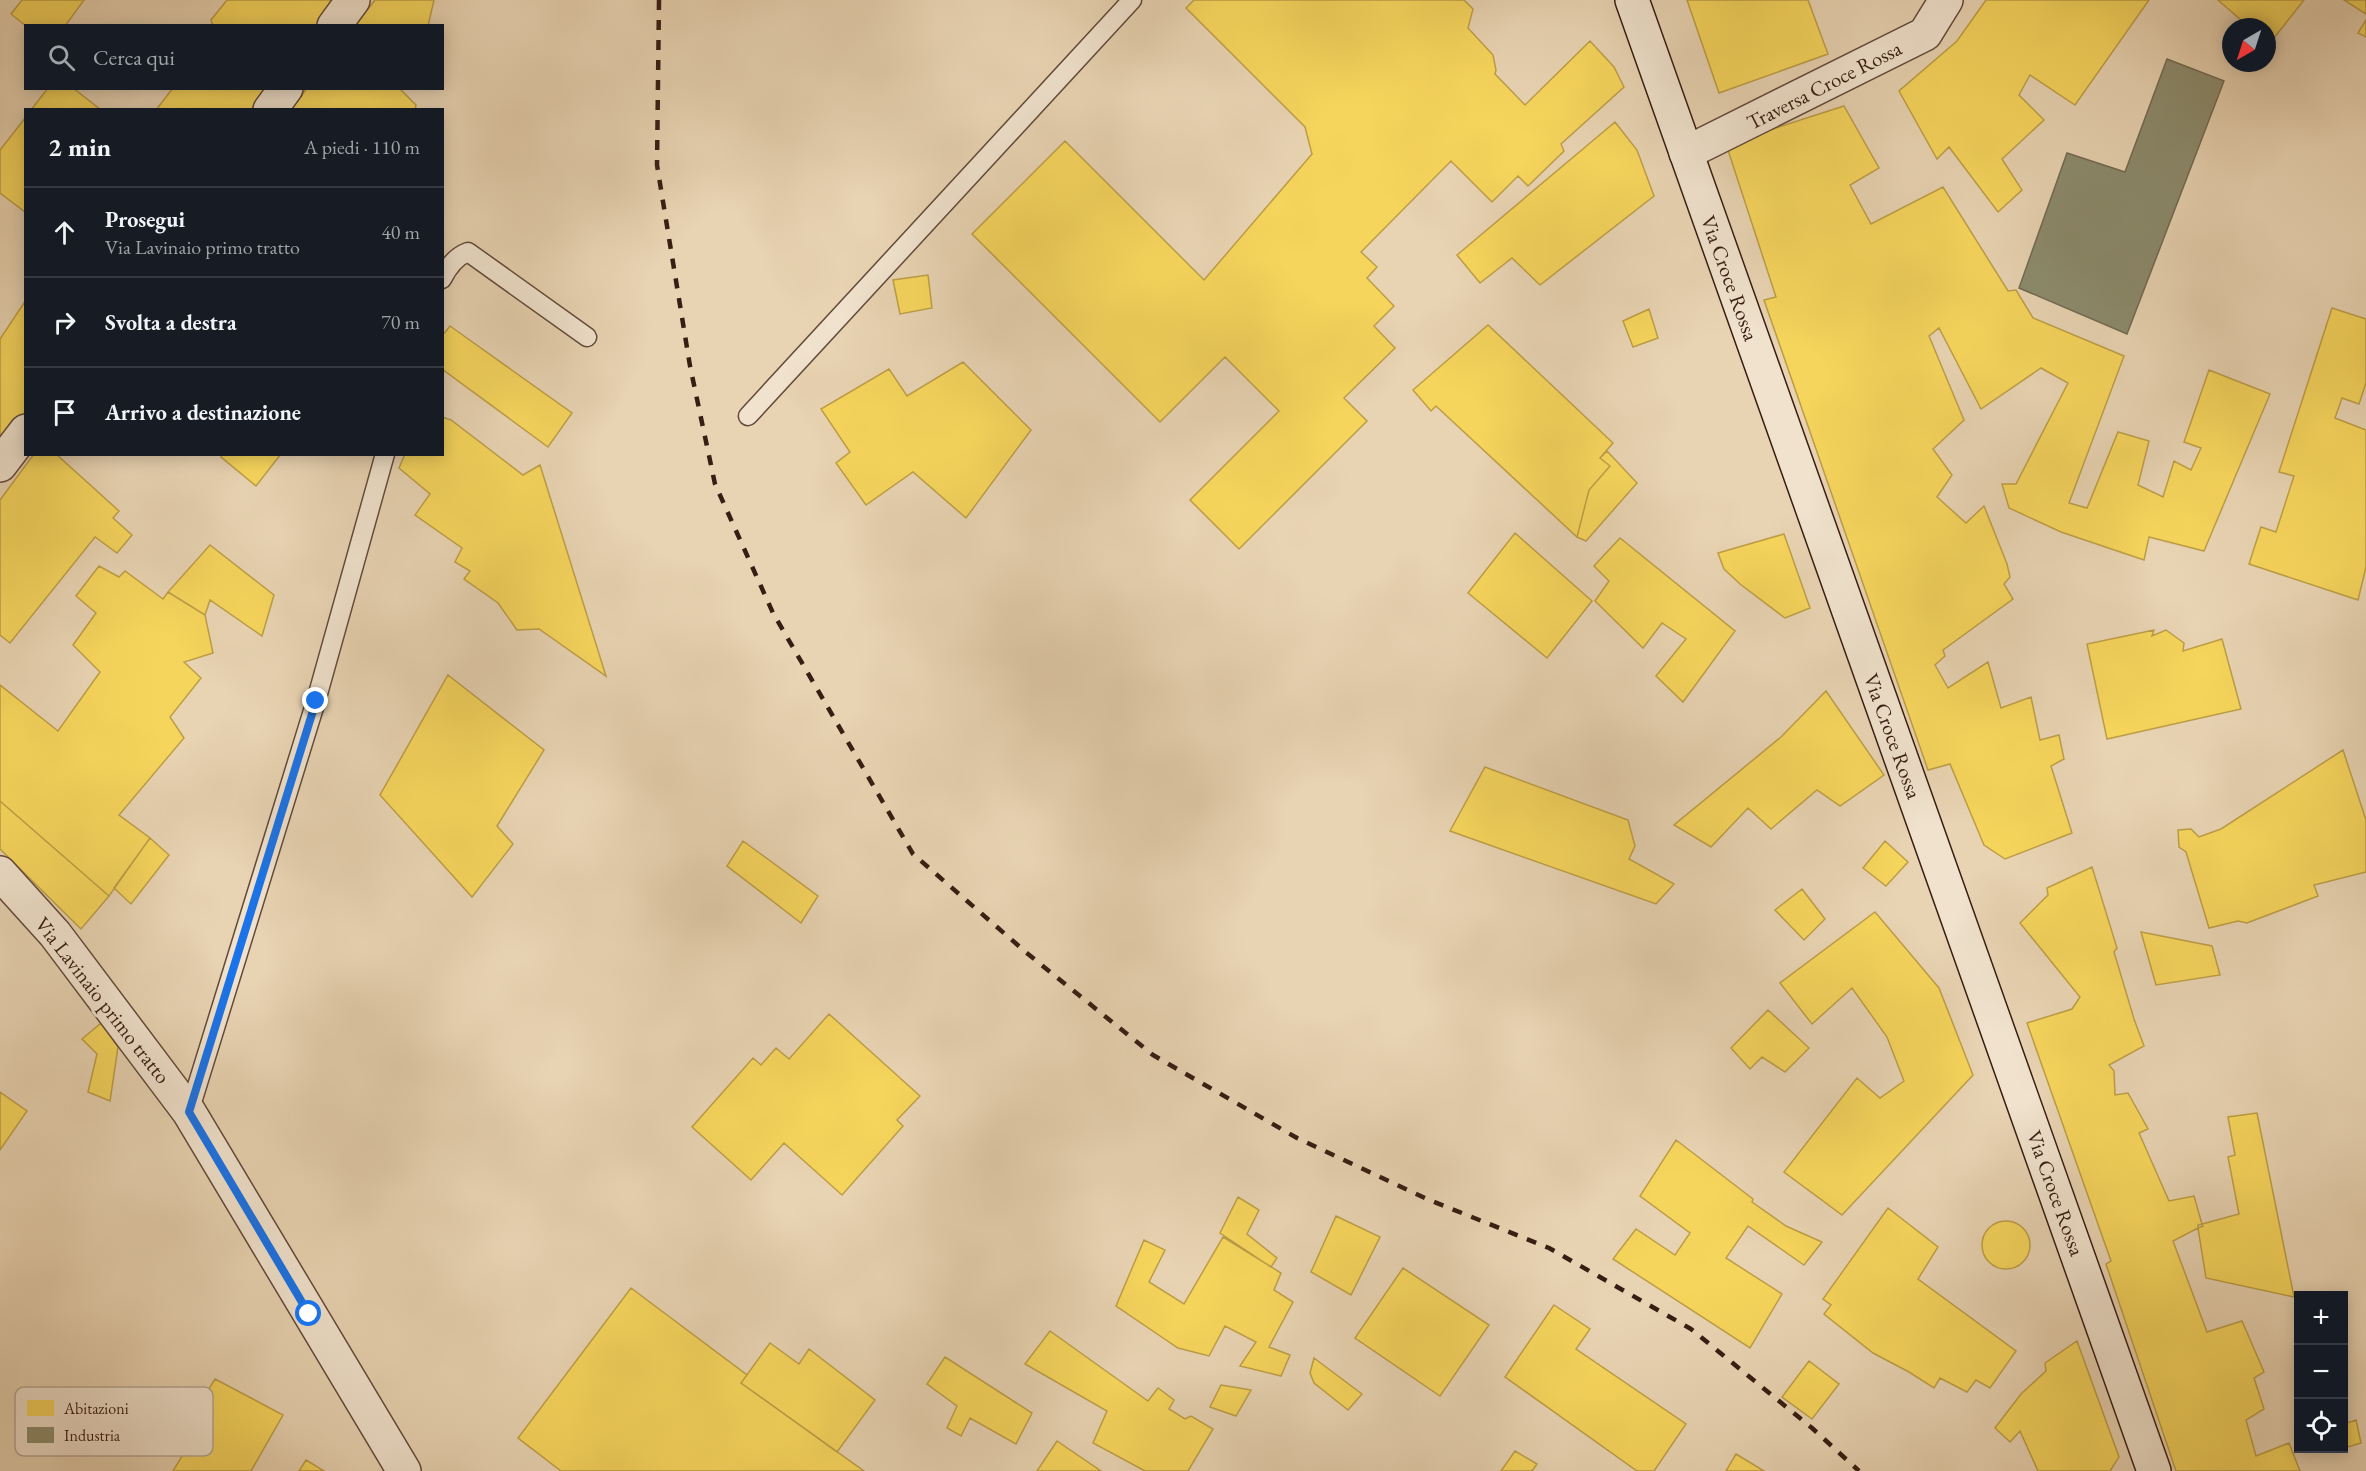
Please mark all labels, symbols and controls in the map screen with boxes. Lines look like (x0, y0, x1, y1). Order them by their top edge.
north arrow (2222, 18, 2276, 72)
search box (24, 24, 444, 90)
street label: Traversa Croce Rossa (1742, 34, 1907, 136)
icon: search (45, 41, 78, 74)
text: Cerca qui (93, 43, 175, 72)
text: 2 min (48, 130, 111, 164)
text: A piedi · 110 m (304, 134, 420, 160)
text: Prosegui (105, 205, 185, 234)
street label: Via Croce Rossa (1695, 212, 1765, 345)
icon: ahead (48, 216, 81, 249)
text: 40 m (381, 219, 420, 245)
text: Via Lavinaio primo tratto (105, 234, 300, 260)
icon: right (48, 306, 81, 339)
text: Svolta a destra (105, 308, 237, 337)
text: 70 m (381, 309, 420, 335)
icon: arrive (48, 396, 81, 429)
text: Arrivo a destinazione (105, 398, 301, 427)
street label: Via Croce Rossa (1858, 670, 1928, 803)
route end (302, 687, 328, 713)
street label: Via Lavinaio primo tratto (29, 911, 177, 1089)
street label: Via Croce Rossa (2021, 1127, 2091, 1260)
map controls (2294, 1291, 2348, 1453)
button: + (2294, 1291, 2348, 1345)
route start (295, 1300, 321, 1326)
button: − (2294, 1345, 2348, 1399)
legend (15, 1387, 213, 1456)
text: Abitazioni (63, 1398, 129, 1419)
button: locate (2294, 1399, 2348, 1453)
text: Industria (64, 1425, 121, 1446)

